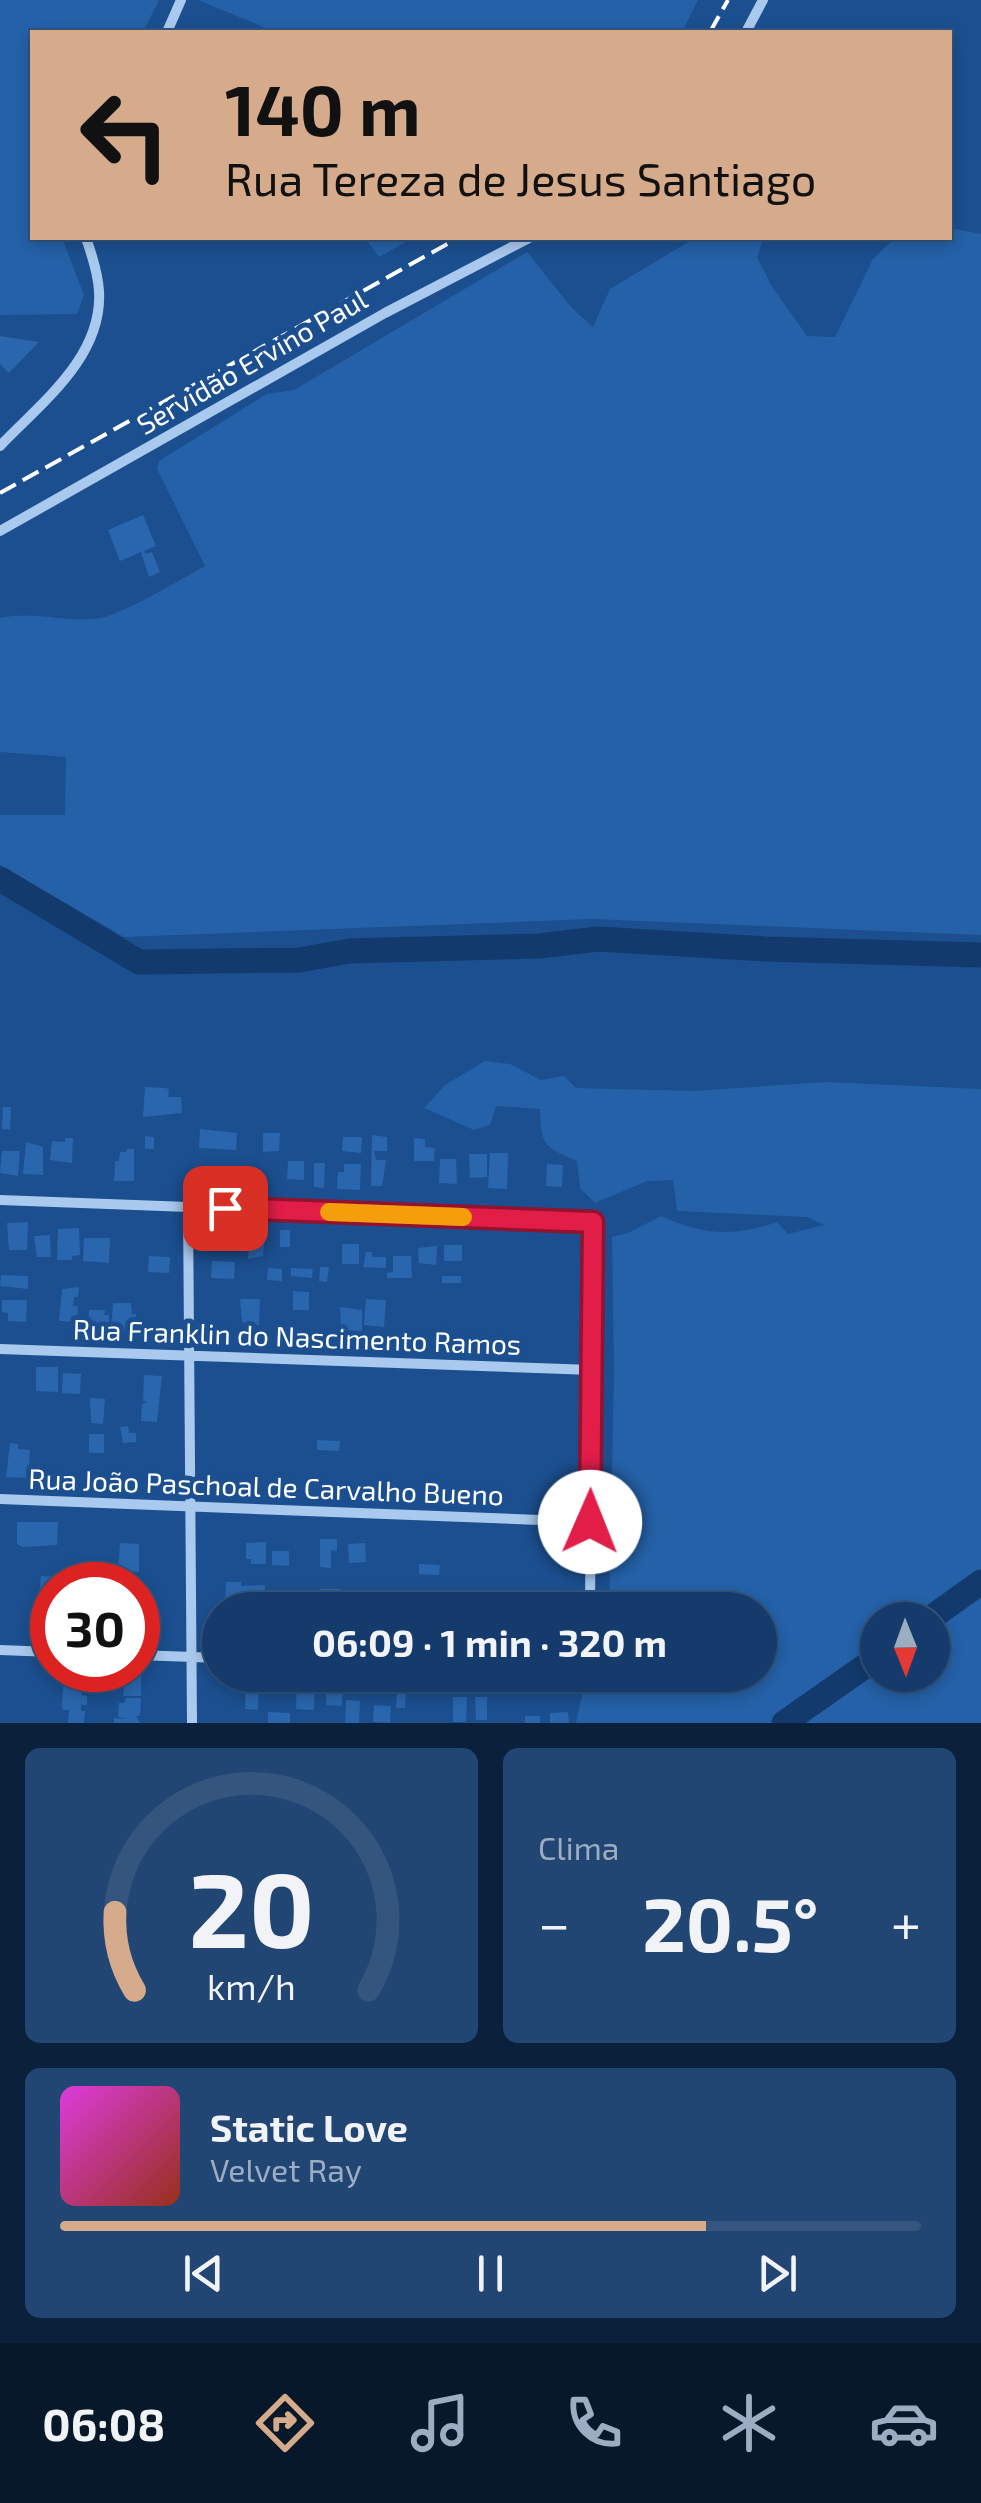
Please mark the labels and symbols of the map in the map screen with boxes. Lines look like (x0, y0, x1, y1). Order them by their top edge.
street label: Servidão Ervino Paul (130, 281, 373, 441)
pin (183, 1166, 268, 1251)
street label: Rua Franklin do Nascimento Ramos (72, 1311, 522, 1361)
street label: Rua João Paschoal de Carvalho Bueno (28, 1461, 504, 1511)
position arrow (538, 1470, 642, 1574)
speed limit sign: 30 (30, 1562, 160, 1692)
north arrow (860, 1602, 950, 1692)

